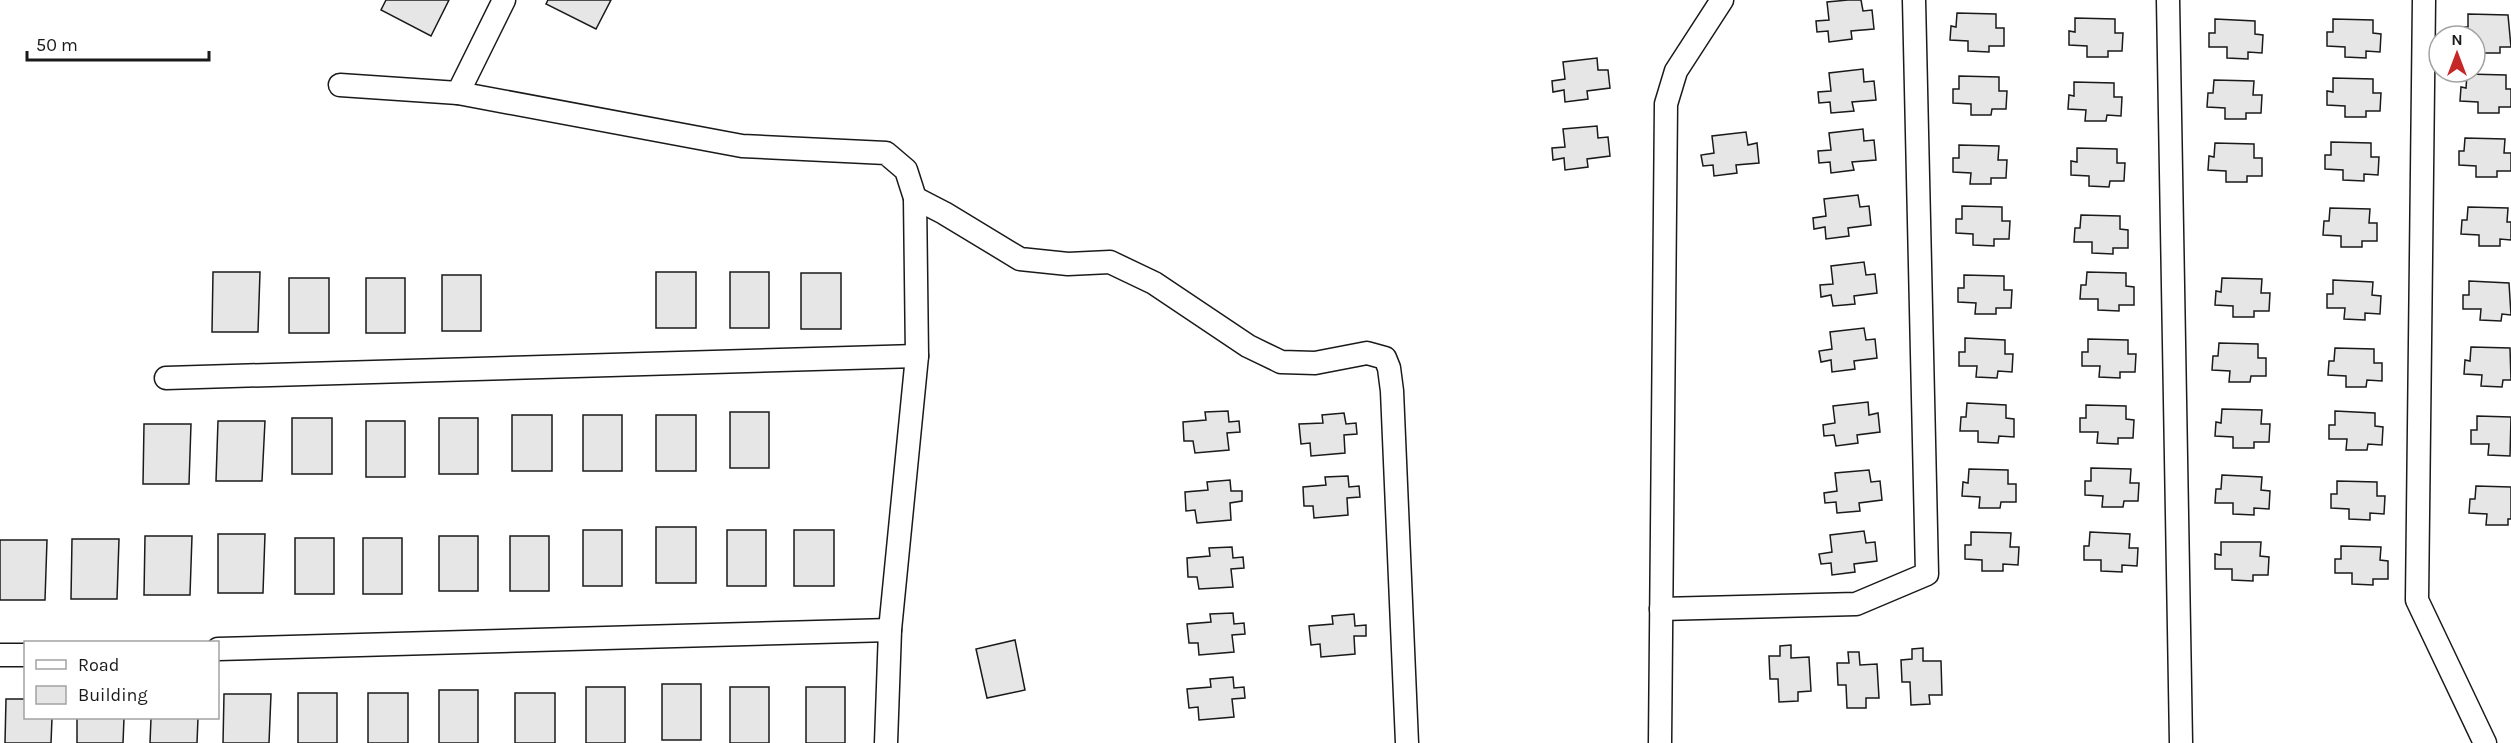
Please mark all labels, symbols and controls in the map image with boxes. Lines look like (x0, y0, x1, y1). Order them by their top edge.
scale bar (27, 24, 208, 62)
north arrow (2427, 24, 2487, 84)
text: N (2451, 30, 2463, 49)
text: 50 m (36, 34, 78, 56)
legend (24, 641, 219, 719)
text: Road (78, 654, 119, 676)
text: Building (78, 684, 148, 706)

